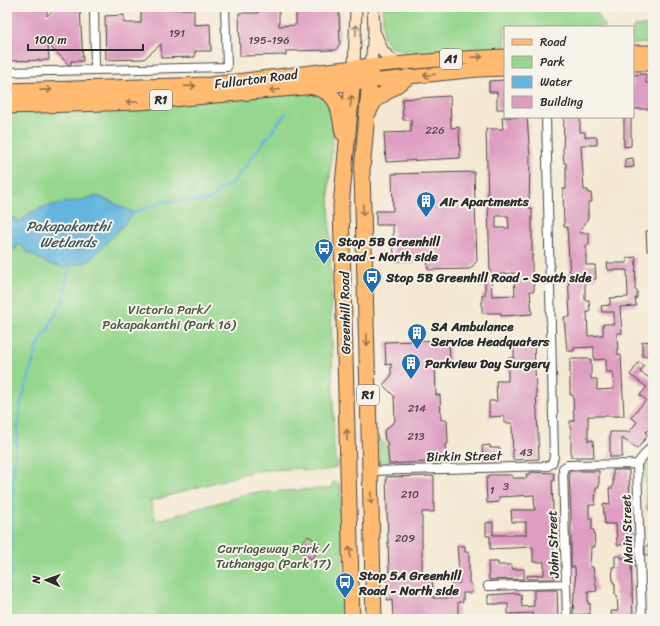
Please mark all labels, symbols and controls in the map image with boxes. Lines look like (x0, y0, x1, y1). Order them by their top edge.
house number: 191 (169, 24, 185, 43)
one-way arrow (352, 24, 360, 37)
scale bar (28, 26, 143, 52)
legend (504, 26, 634, 118)
text: 100 m (34, 29, 67, 51)
house number: 195-196 (248, 31, 290, 50)
text: Road (540, 31, 567, 53)
road number: A1 (440, 49, 462, 69)
text: Park (540, 51, 565, 73)
one-way arrow (470, 53, 483, 61)
street label: Fullarton Road (213, 62, 300, 96)
one-way arrow (423, 71, 436, 79)
text: Water (540, 71, 573, 93)
one-way arrow (183, 82, 196, 90)
one-way arrow (39, 87, 52, 94)
one-way arrow (269, 87, 282, 94)
road number: R1 (150, 90, 172, 110)
text: Building (540, 91, 583, 113)
one-way arrow (347, 95, 355, 108)
one-way arrow (126, 98, 139, 106)
house number: 226 (426, 121, 444, 140)
building icon: Air Apartments (415, 190, 437, 218)
place label: Air Apartments (439, 190, 530, 213)
one-way arrow (360, 203, 367, 216)
water label: Pakapakanthi Wetlands (26, 214, 113, 255)
place label: Stop 5B Greenhill Road - North side (337, 230, 441, 268)
bus stop icon: Stop 5B Greenhill Road - North side (313, 237, 335, 265)
bus stop icon: Stop 5B Greenhill Road - South side (361, 266, 383, 294)
place label: Stop 5B Greenhill Road - South side (385, 266, 592, 289)
street label: Greenhill Road (333, 270, 357, 355)
park label: Victoria Park/ Pakapakanthi (Park 16) (102, 298, 237, 336)
place label: SA Ambulance Service Headquaters (430, 315, 550, 353)
building icon: SA Ambulance Service Headquaters (406, 322, 428, 350)
one-way arrow (363, 333, 371, 346)
building icon: Parkview Day Surgery (400, 352, 422, 380)
place label: Parkview Day Surgery (425, 352, 550, 375)
road number: R1 (357, 385, 379, 405)
house number: 214 (408, 399, 426, 418)
house number: 213 (407, 427, 425, 446)
one-way arrow (343, 429, 351, 442)
house number: 43 (520, 443, 532, 462)
street label: Birkin Street (426, 444, 503, 468)
house number: 3 (503, 477, 509, 496)
house number: 1 (490, 481, 495, 500)
house number: 210 (401, 485, 419, 504)
one-way arrow (367, 491, 375, 504)
street label: Main Street (614, 494, 640, 564)
street label: John Street (540, 509, 566, 579)
house number: 209 (395, 529, 415, 548)
park label: Carriageway Park / Tuthangga (Park 17) (216, 537, 332, 575)
one-way arrow (346, 546, 354, 559)
north arrow (26, 560, 66, 600)
place label: Stop 5A Greenhill Road - North side (358, 564, 462, 602)
bus stop icon: Stop 5A Greenhill Road - North side (334, 571, 356, 599)
text: N (27, 575, 46, 585)

